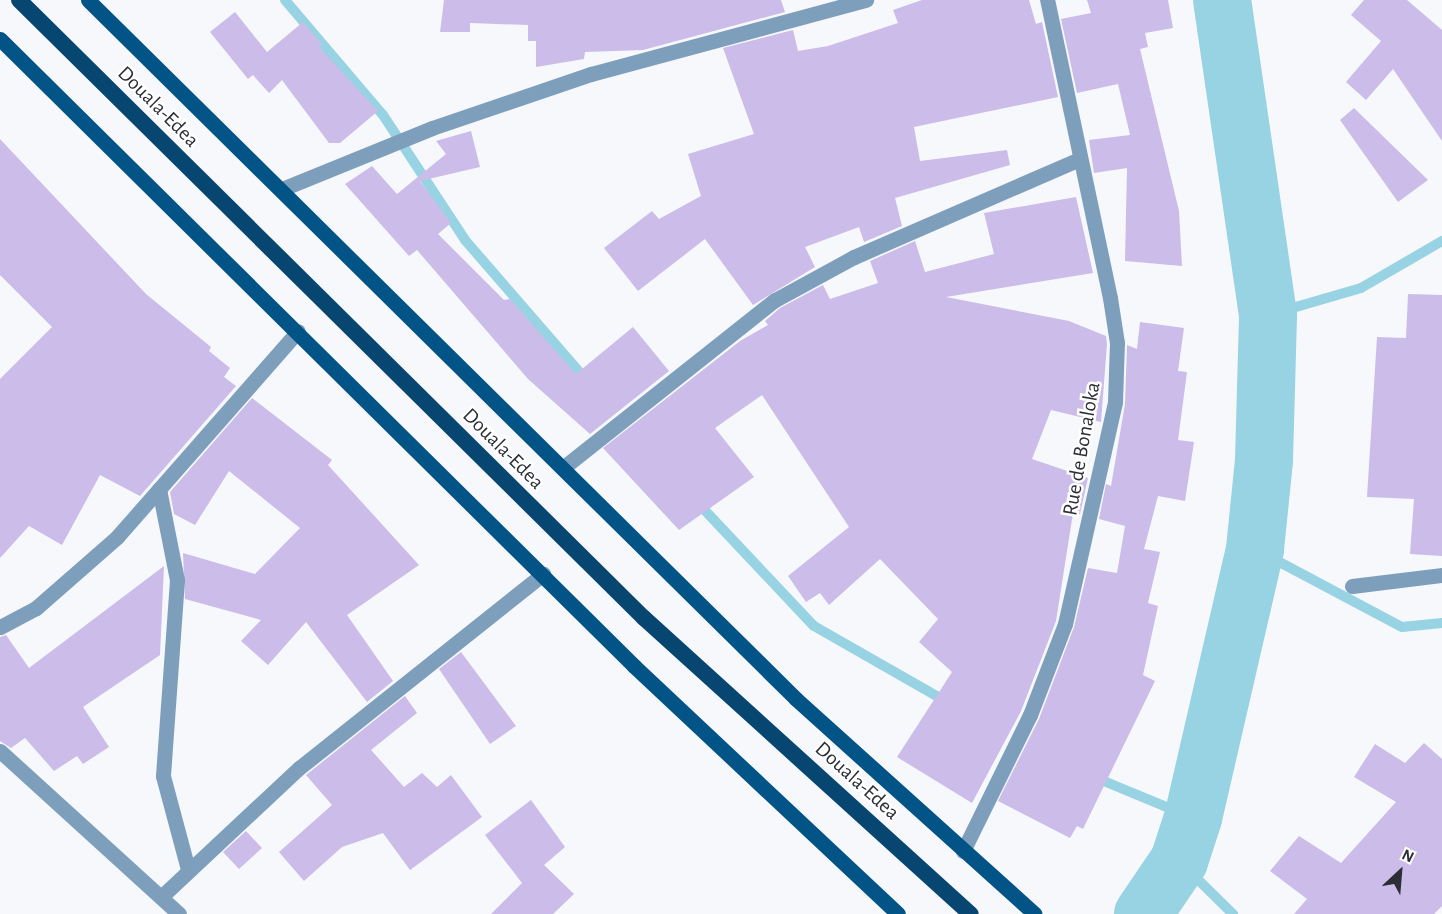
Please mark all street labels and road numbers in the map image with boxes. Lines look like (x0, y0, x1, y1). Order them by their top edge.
street label: Douala-Edea (112, 61, 204, 153)
street label: Rue de Bonaloka (1058, 380, 1106, 518)
street label: Douala-Edea (457, 403, 549, 495)
street label: Douala-Edea (810, 737, 904, 825)

